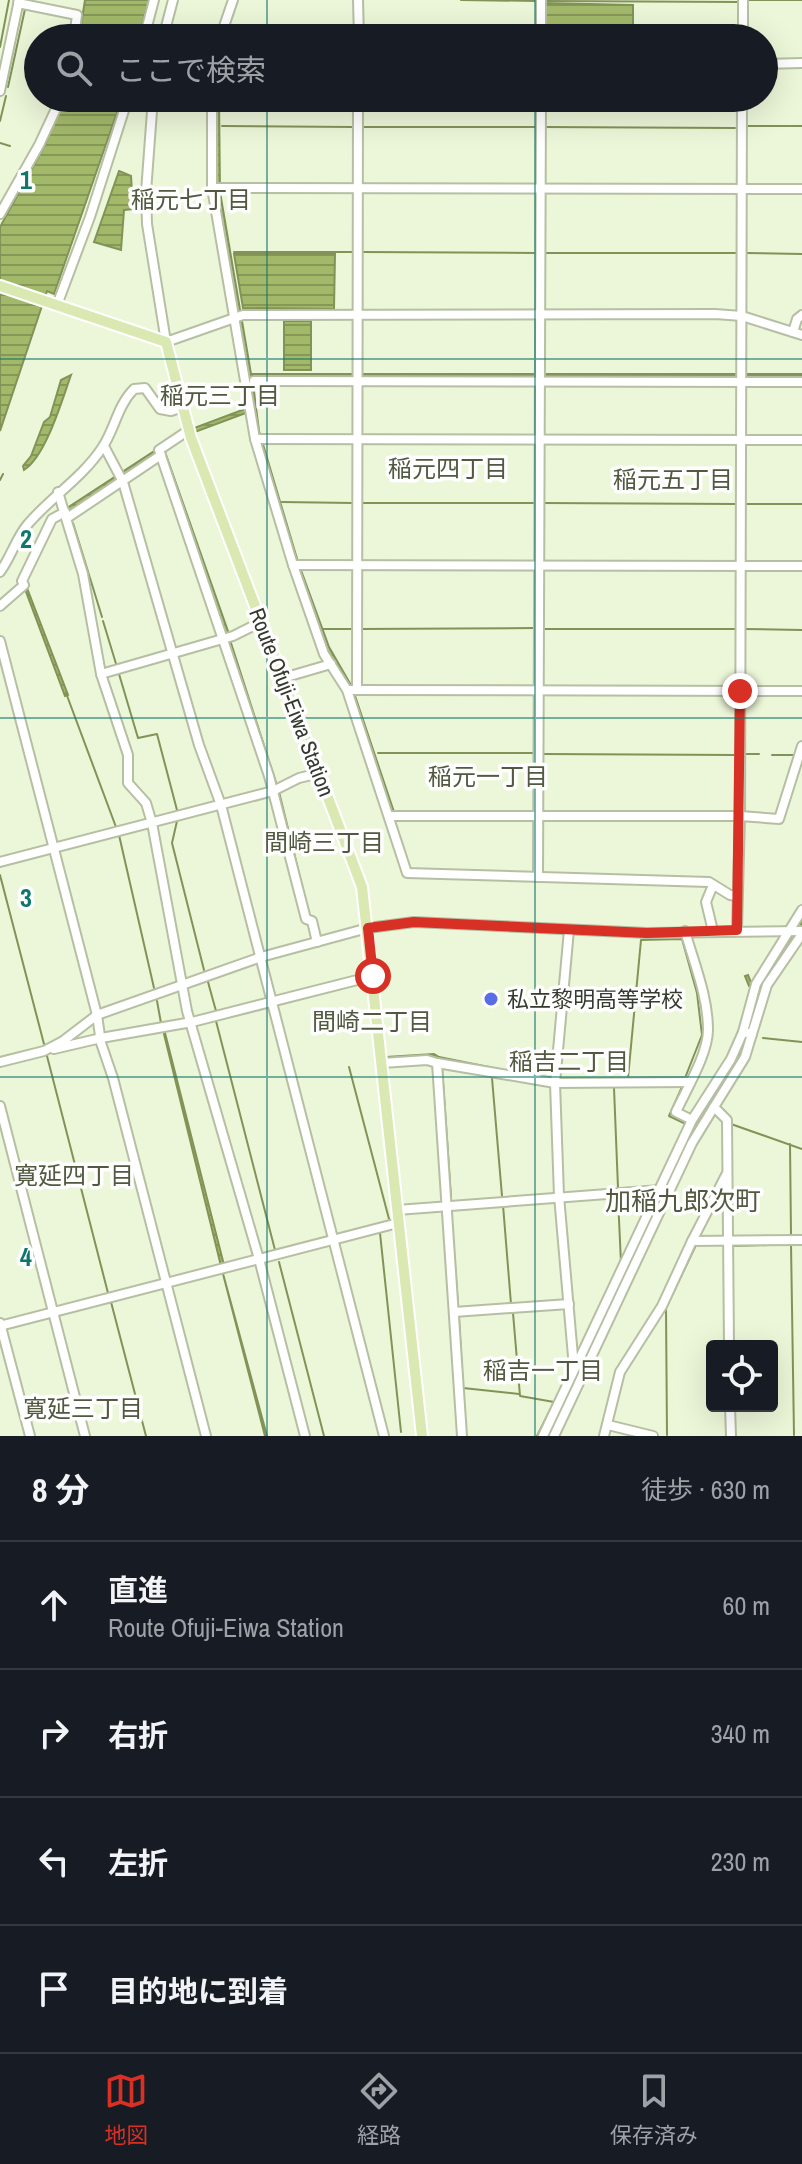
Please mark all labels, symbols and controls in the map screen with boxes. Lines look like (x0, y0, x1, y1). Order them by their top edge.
search box (24, 24, 778, 112)
icon: search (52, 46, 96, 90)
text: ここで検索 (116, 50, 266, 90)
text: 1 (20, 162, 32, 197)
district label: 稲元七丁目 (131, 183, 251, 215)
district label: 稲元三丁目 (160, 379, 280, 411)
district label: 稲元四丁目 (388, 452, 508, 484)
district label: 稲元五丁目 (613, 463, 733, 495)
text: 2 (20, 521, 32, 556)
street label: Route Ofuji-Eiwa Station (242, 603, 342, 801)
route end (722, 673, 758, 709)
district label: 稲元一丁目 (428, 760, 548, 792)
district label: 間崎三丁目 (264, 826, 384, 858)
text: 3 (20, 880, 32, 915)
route start (355, 958, 391, 994)
place label: 私立黎明高等学校 (507, 984, 683, 1014)
marker: 私立黎明高等学校 (482, 990, 500, 1008)
district label: 間崎二丁目 (312, 1005, 432, 1037)
district label: 稲吉二丁目 (509, 1045, 629, 1077)
district label: 寛延四丁目 (14, 1159, 134, 1191)
district label: 加稲九郎次町 (605, 1183, 761, 1218)
text: 4 (20, 1239, 32, 1274)
map controls (706, 1340, 778, 1412)
button: locate (706, 1340, 778, 1412)
district label: 稲吉一丁目 (483, 1354, 603, 1386)
district label: 寛延三丁目 (23, 1392, 143, 1424)
text: 8 分 (32, 1467, 89, 1513)
text: 徒歩 · 630 m (641, 1472, 770, 1507)
text: 直進 (108, 1570, 168, 1610)
icon: ahead (32, 1583, 76, 1627)
text: 60 m (723, 1588, 770, 1623)
text: Route Ofuji-Eiwa Station (108, 1610, 344, 1645)
icon: right (32, 1711, 76, 1755)
text: 右折 (108, 1715, 168, 1755)
text: 340 m (711, 1716, 770, 1751)
icon: left (32, 1839, 76, 1883)
text: 左折 (108, 1843, 168, 1883)
text: 230 m (711, 1844, 770, 1879)
icon: arrive (32, 1967, 76, 2011)
text: 目的地に到着 (108, 1971, 288, 2011)
tab: 地図 (104, 2069, 148, 2150)
tab: 経路 (357, 2069, 401, 2150)
tab: 保存済み (610, 2069, 698, 2150)

